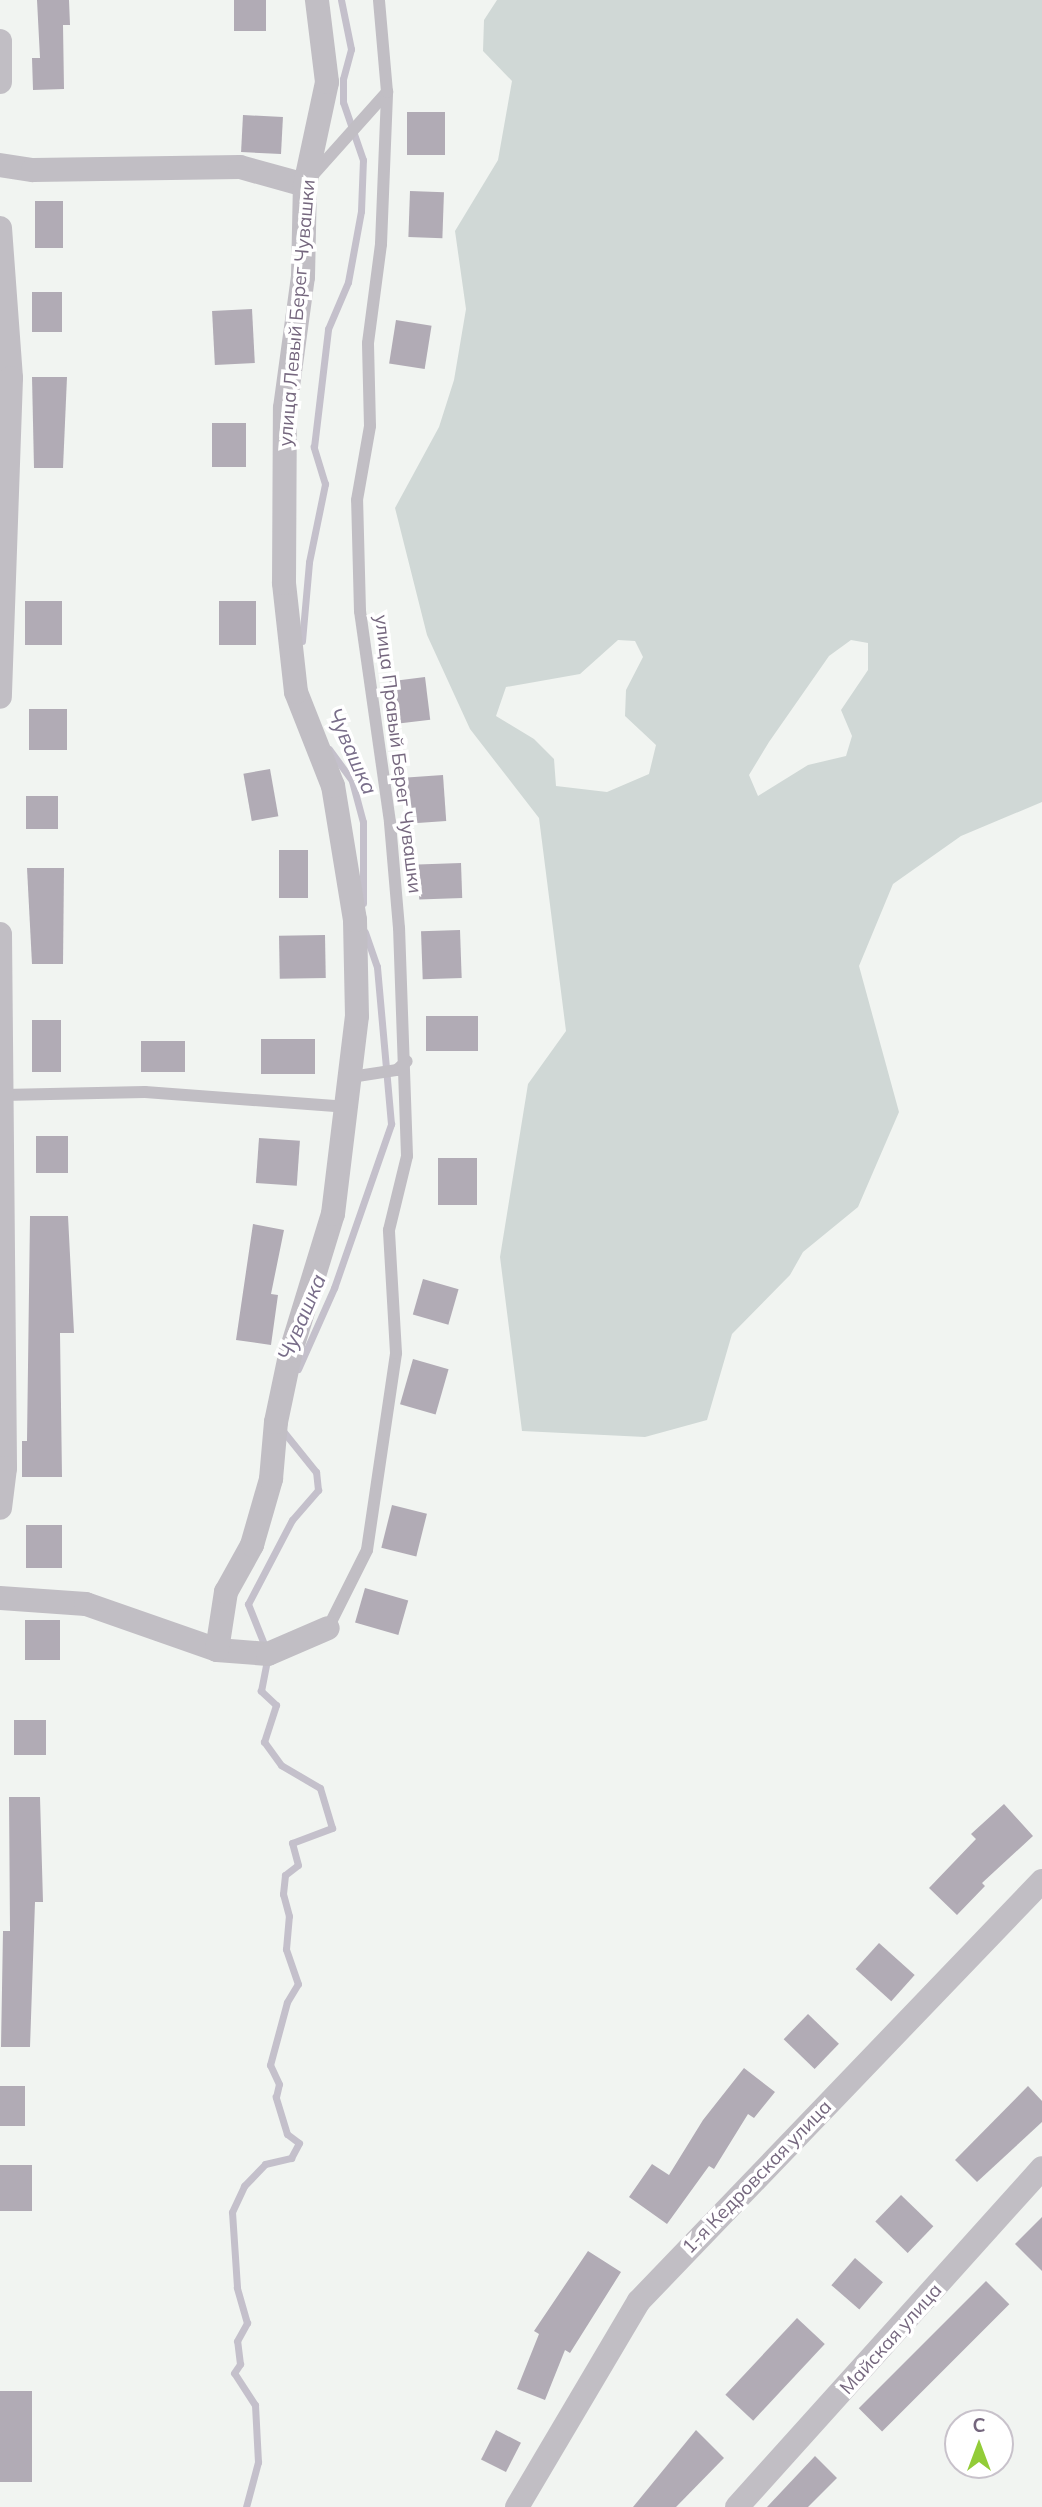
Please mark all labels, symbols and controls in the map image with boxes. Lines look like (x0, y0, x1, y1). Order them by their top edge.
street label: улица Левый Берег Чувашки (274, 179, 320, 447)
street label: улица Правый Берег Чувашки (370, 613, 426, 895)
water label: Чувашка (323, 704, 383, 798)
water label: Чувашка (271, 1270, 331, 1364)
street label: 1-я Кедровская улица (678, 2095, 836, 2259)
street label: Майская улица (835, 2279, 947, 2399)
north arrow (944, 2409, 1014, 2479)
text: С (972, 2413, 986, 2437)

